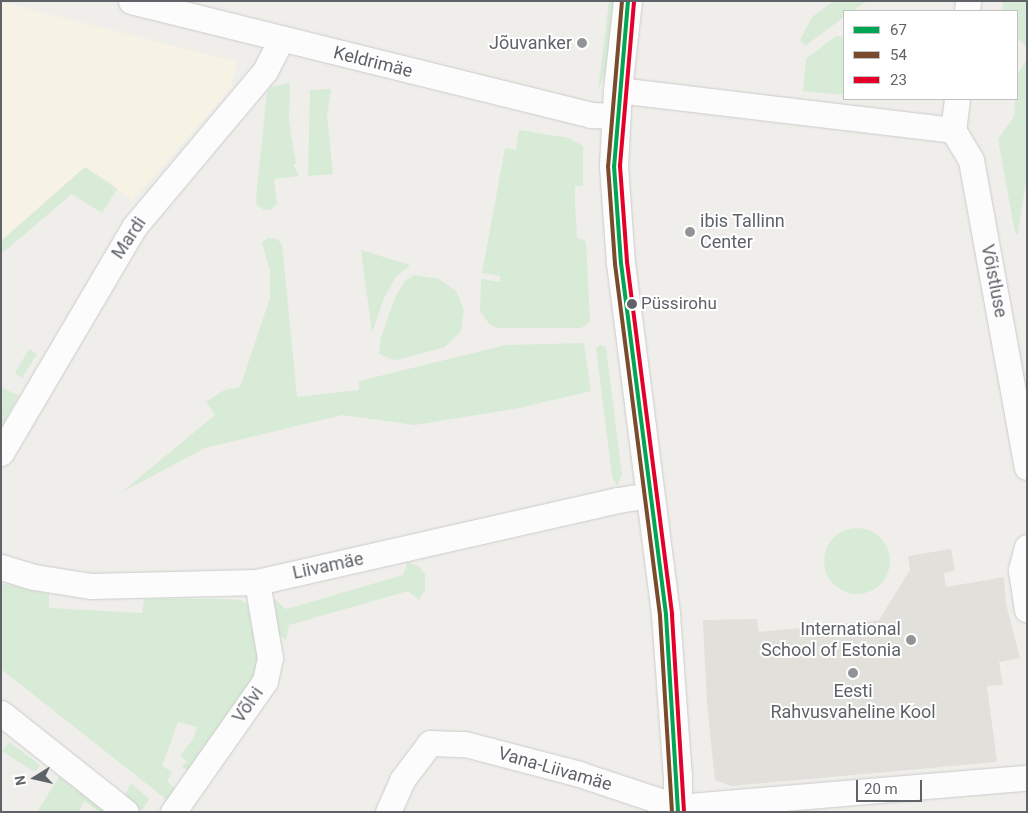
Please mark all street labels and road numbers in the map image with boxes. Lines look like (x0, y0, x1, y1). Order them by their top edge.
street label: Keldrimäe (331, 42, 415, 82)
street label: Mardi (107, 213, 151, 263)
street label: Võistluse (976, 243, 1012, 319)
street label: Liivamäe (291, 548, 365, 584)
street label: Võlvi (228, 683, 268, 727)
street label: Vana-Liivamäe (496, 742, 614, 796)

